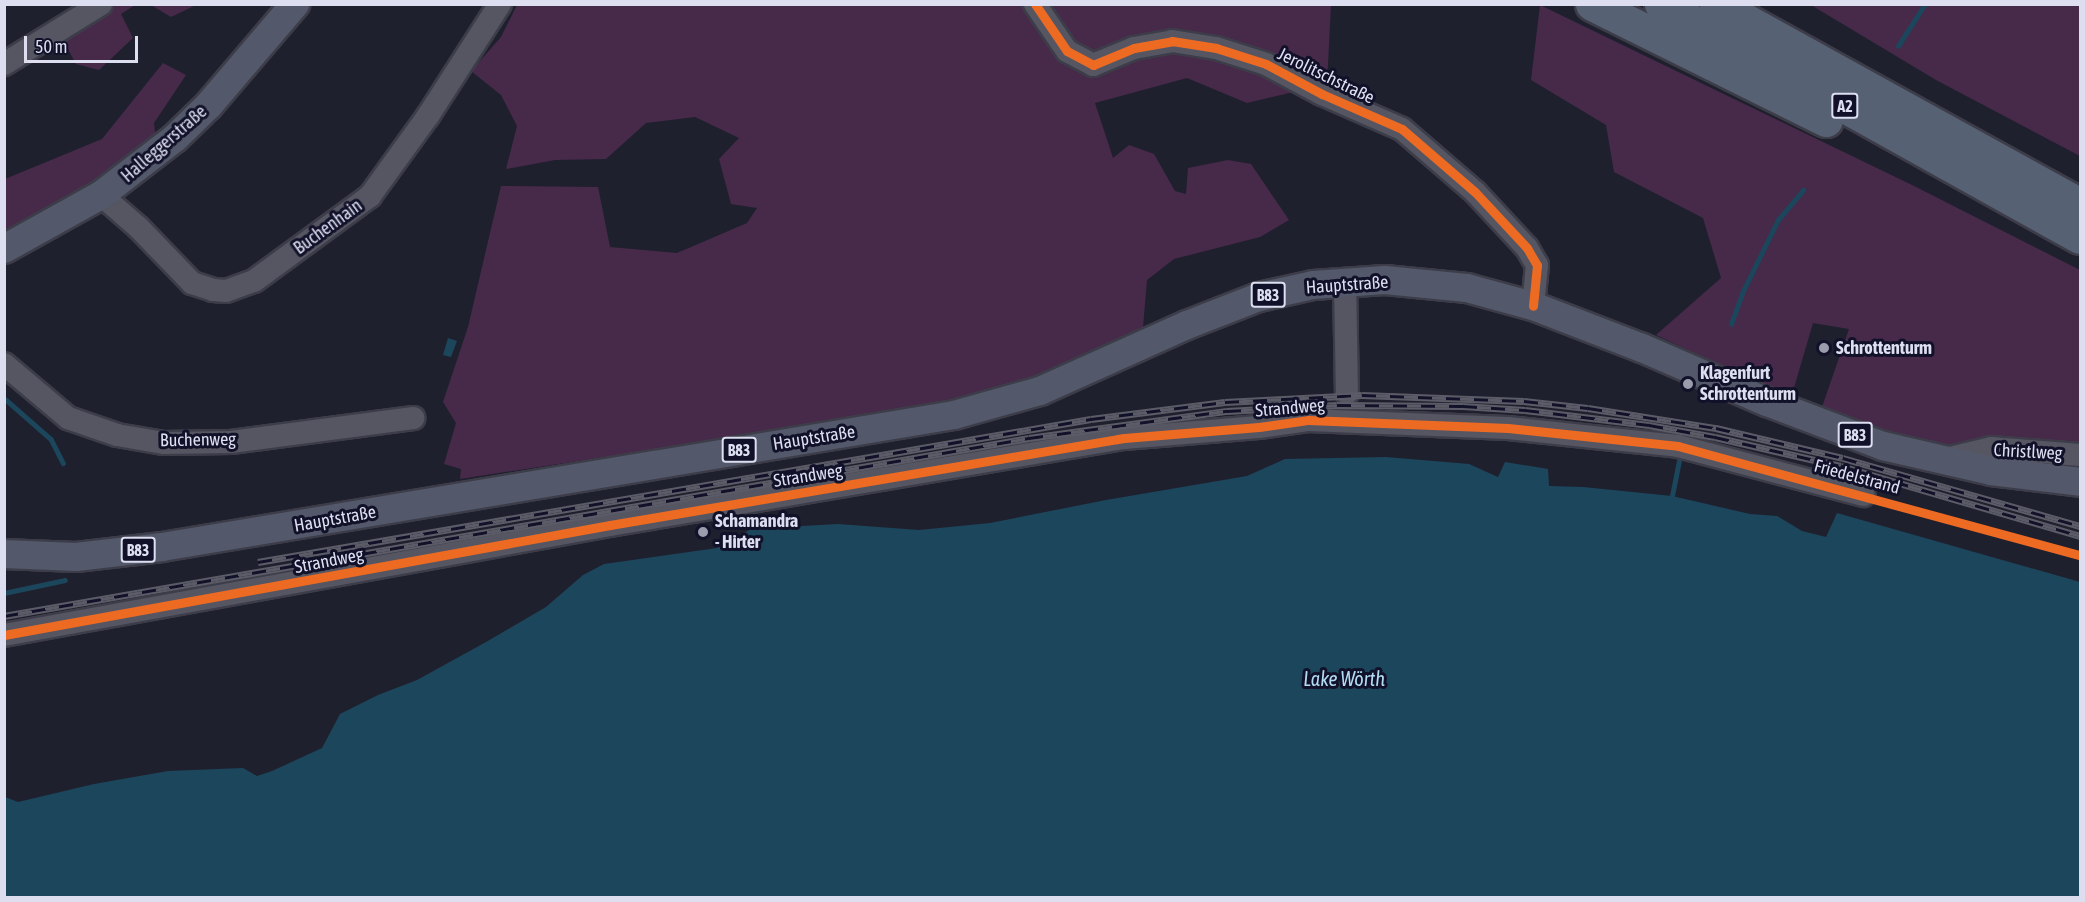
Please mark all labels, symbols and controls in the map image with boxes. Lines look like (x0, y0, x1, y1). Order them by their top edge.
scale bar (27, 24, 141, 62)
text: 50 m (35, 36, 67, 57)
street label: Jerolitschstraße (1274, 43, 1378, 109)
road number: A2 (1830, 93, 1860, 119)
street label: Halleggerstraße (117, 101, 211, 187)
street label: Buchenhain (289, 195, 367, 259)
street label: Hauptstraße (1305, 271, 1389, 299)
road number: B83 (1250, 282, 1286, 308)
place label: Schrottenturm (1836, 337, 1932, 359)
marker: Schrottenturm (1817, 341, 1831, 355)
place label: Klagenfurt Schrottenturm (1700, 363, 1796, 406)
marker: Klagenfurt Schrottenturm (1681, 377, 1695, 391)
street label: Strandweg (1254, 394, 1326, 422)
street label: Hauptstraße (771, 421, 857, 455)
road number: B83 (1837, 422, 1873, 448)
street label: Buchenweg (160, 429, 236, 451)
road number: B83 (721, 437, 757, 463)
street label: Christlweg (1993, 439, 2063, 465)
street label: Friedelstrand (1812, 455, 1902, 499)
street label: Strandweg (772, 460, 844, 492)
street label: Hauptstraße (292, 501, 378, 537)
place label: Schamandra - Hirter (715, 511, 798, 554)
marker: Schamandra - Hirter (696, 525, 710, 539)
road number: B83 (120, 537, 156, 563)
street label: Strandweg (293, 544, 365, 578)
water label: Lake Wörth (1303, 666, 1385, 690)

